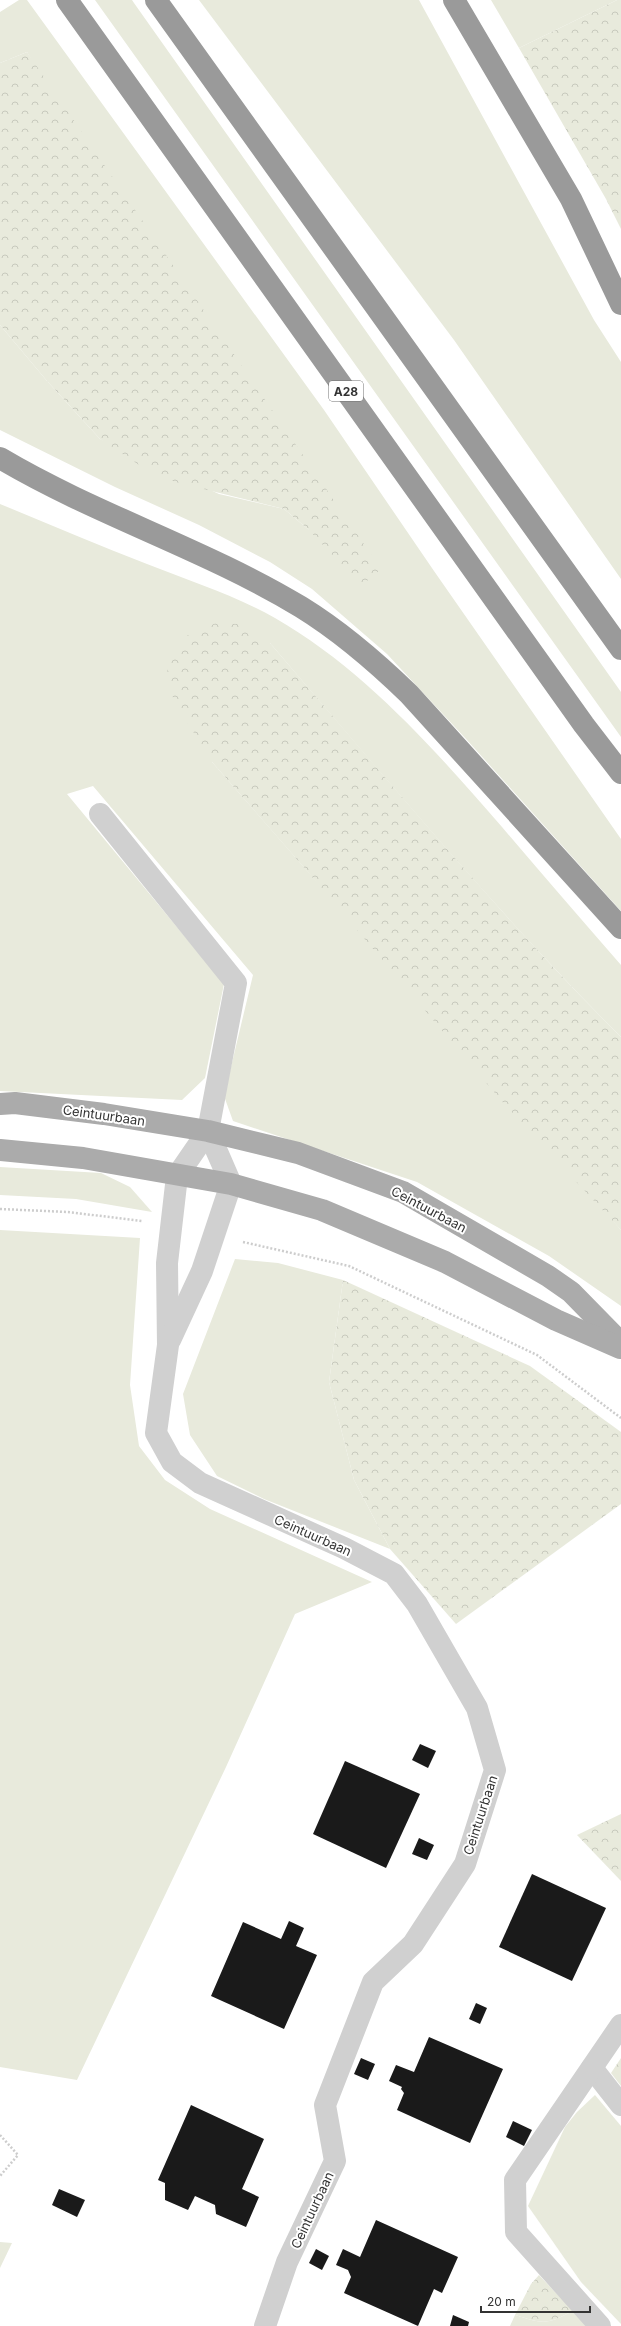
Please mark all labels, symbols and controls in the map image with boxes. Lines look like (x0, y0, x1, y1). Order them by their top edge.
road number: A28 (329, 381, 363, 401)
street label: Ceintuurbaan (62, 1101, 146, 1129)
street label: Ceintuurbaan (389, 1182, 469, 1236)
street label: Ceintuurbaan (272, 1511, 354, 1559)
street label: Ceintuurbaan (460, 1773, 500, 1857)
street label: Ceintuurbaan (287, 2169, 337, 2251)
scale bar (481, 2288, 590, 2314)
text: 20 m (487, 2294, 516, 2309)

